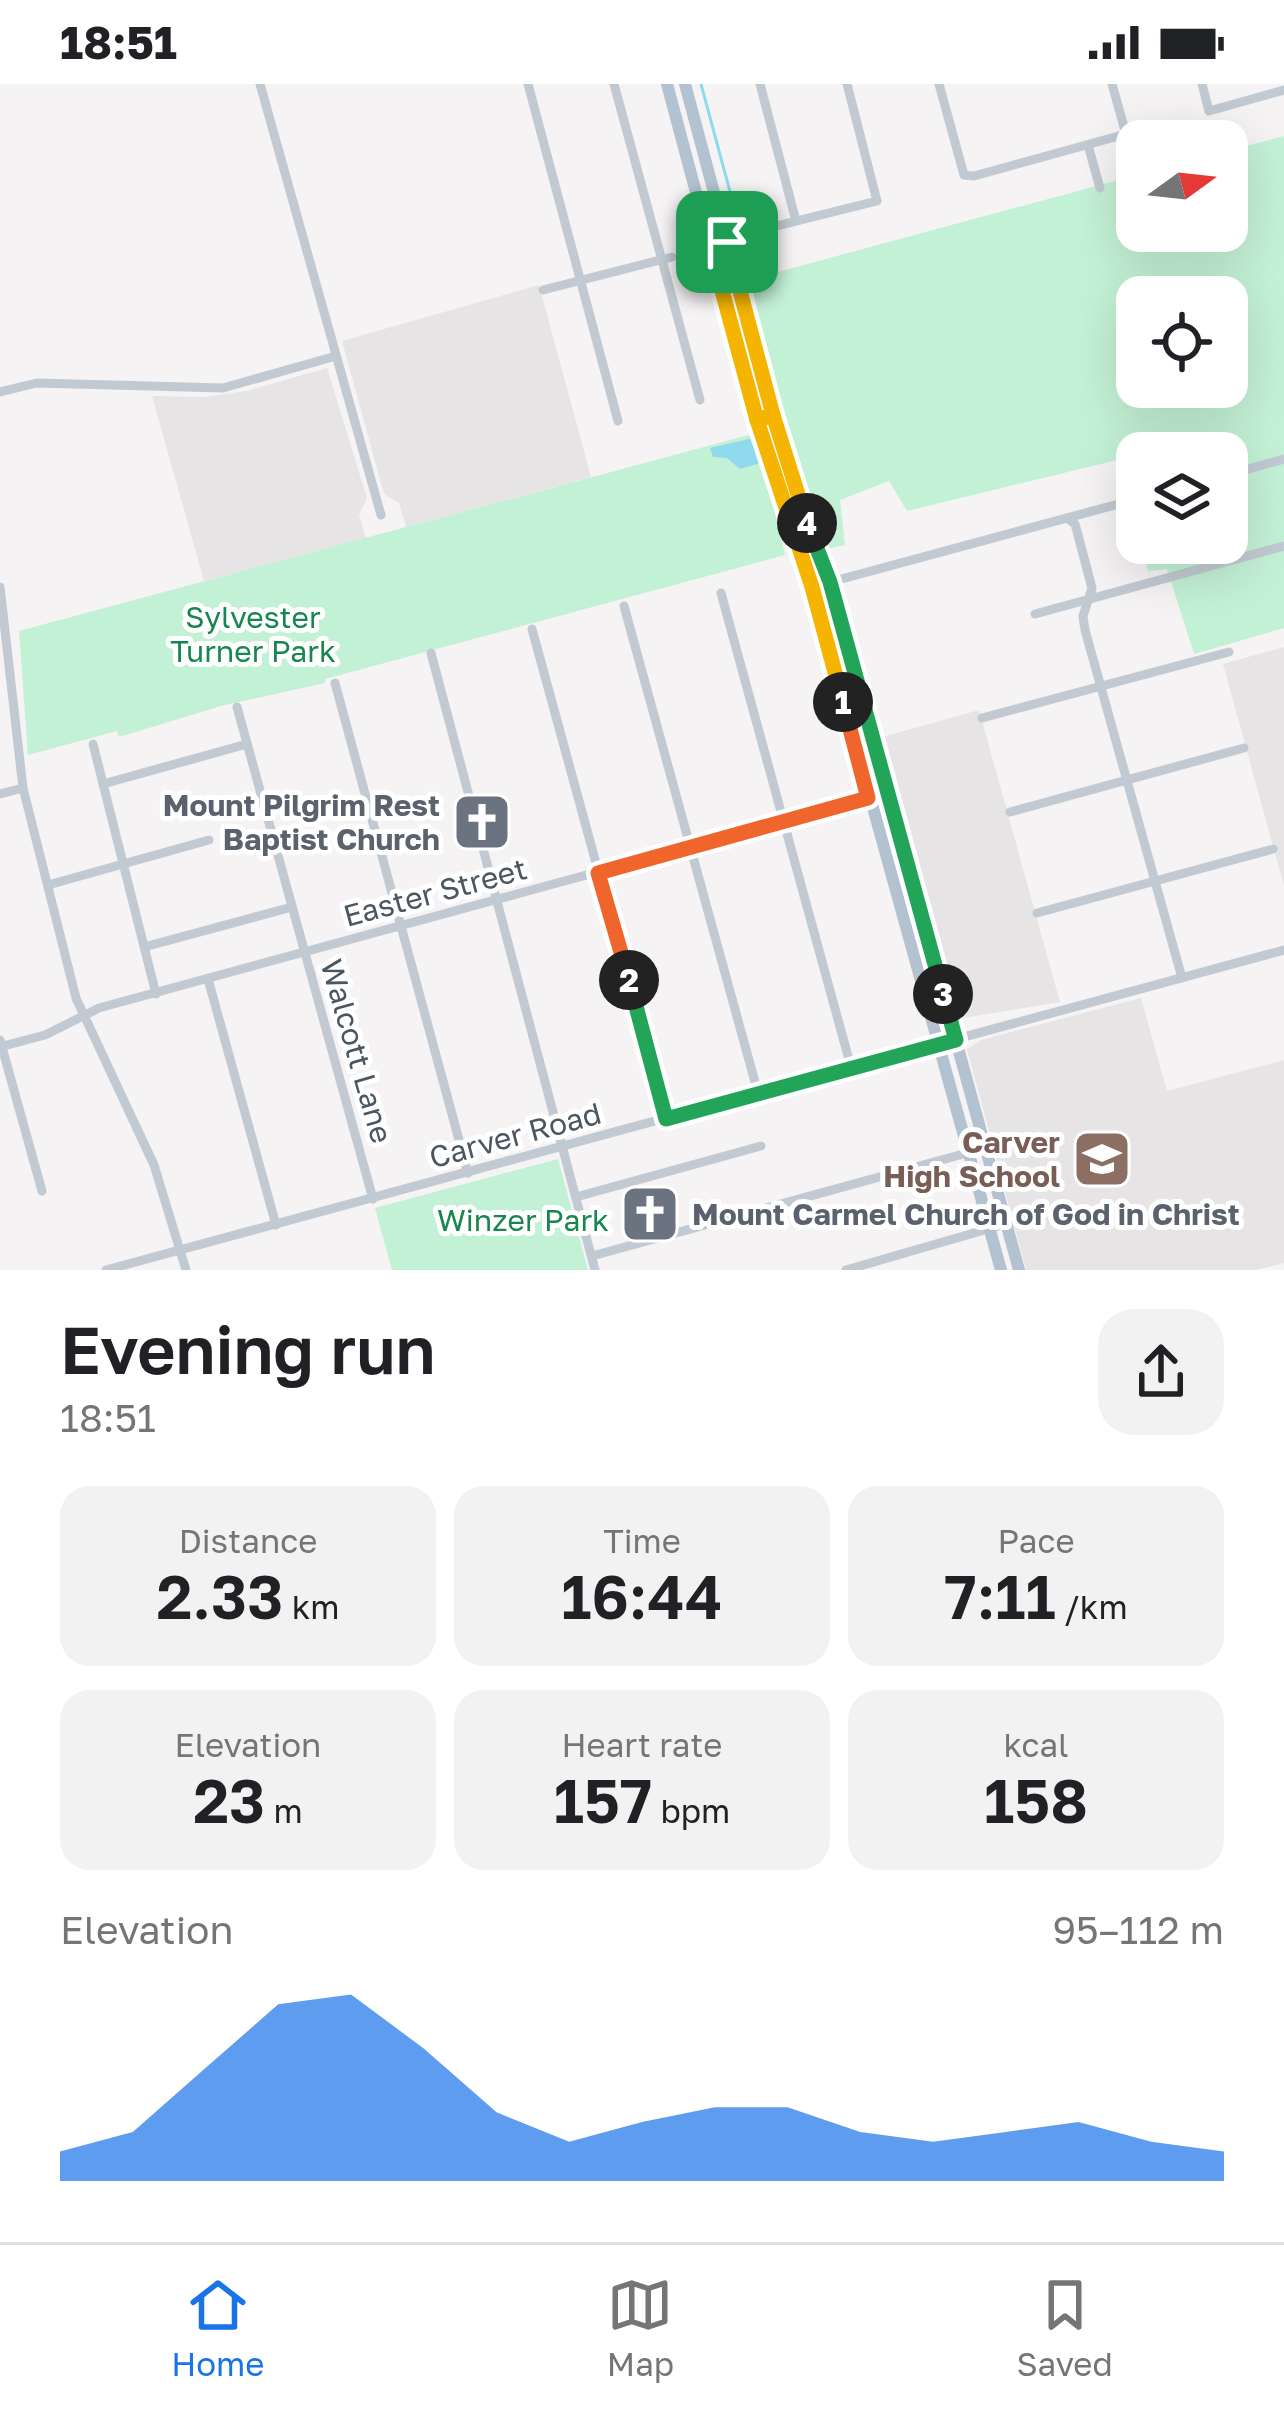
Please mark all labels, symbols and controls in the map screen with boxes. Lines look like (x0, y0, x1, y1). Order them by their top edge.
text: 18:51 (60, 15, 177, 69)
north arrow (1116, 120, 1248, 252)
map controls (1116, 120, 1248, 564)
pin (676, 191, 778, 293)
icon: arrive (694, 209, 760, 275)
button: locate (1116, 276, 1248, 408)
button: layers (1116, 432, 1248, 564)
pin: 4 (777, 493, 837, 553)
text: 4 (797, 503, 817, 542)
park label: Sylvester Turner Park (170, 599, 336, 669)
pin: 1 (813, 672, 873, 732)
text: 1 (835, 682, 852, 721)
place label: Mount Pilgrim Rest Baptist Church (163, 787, 440, 857)
church icon: Mount Pilgrim Rest Baptist Church (451, 791, 513, 853)
street label: Easter Street (339, 850, 531, 934)
pin: 2 (599, 950, 659, 1010)
street label: Walcott Lane (314, 955, 400, 1147)
text: 2 (619, 960, 639, 999)
pin: 3 (913, 964, 973, 1024)
text: 3 (933, 974, 953, 1013)
street label: Carver Road (425, 1095, 605, 1175)
place label: Carver High School (883, 1124, 1060, 1194)
school or university icon: Carver High School (1071, 1128, 1133, 1190)
church icon: Mount Carmel Church of God in Christ (619, 1183, 681, 1245)
place label: Mount Carmel Church of God in Christ (692, 1196, 1240, 1232)
park label: Winzer Park (437, 1202, 609, 1238)
text: Evening run (60, 1309, 435, 1389)
button: share (1098, 1309, 1224, 1435)
text: 18:51 (60, 1394, 156, 1441)
text: Distance (179, 1521, 317, 1560)
text: Time (603, 1521, 681, 1560)
text: Pace (997, 1521, 1075, 1560)
text: 2.33 (156, 1560, 283, 1632)
text: 16:44 (561, 1560, 723, 1632)
text: 7:11 (944, 1560, 1056, 1632)
text: km (283, 1587, 340, 1626)
text: /km (1056, 1587, 1128, 1626)
text: Elevation (175, 1725, 321, 1764)
text: Heart rate (561, 1725, 723, 1764)
text: kcal (1003, 1725, 1069, 1764)
text: 23 (193, 1764, 265, 1836)
text: 157 (554, 1764, 652, 1836)
text: 158 (984, 1764, 1088, 1836)
text: m (265, 1791, 303, 1830)
text: bpm (652, 1791, 730, 1830)
text: Elevation (60, 1906, 233, 1953)
text: 95–112 m (1052, 1906, 1224, 1953)
tab: Home (171, 2272, 264, 2383)
tab: Map (607, 2272, 674, 2383)
tab: Saved (1016, 2272, 1113, 2383)

